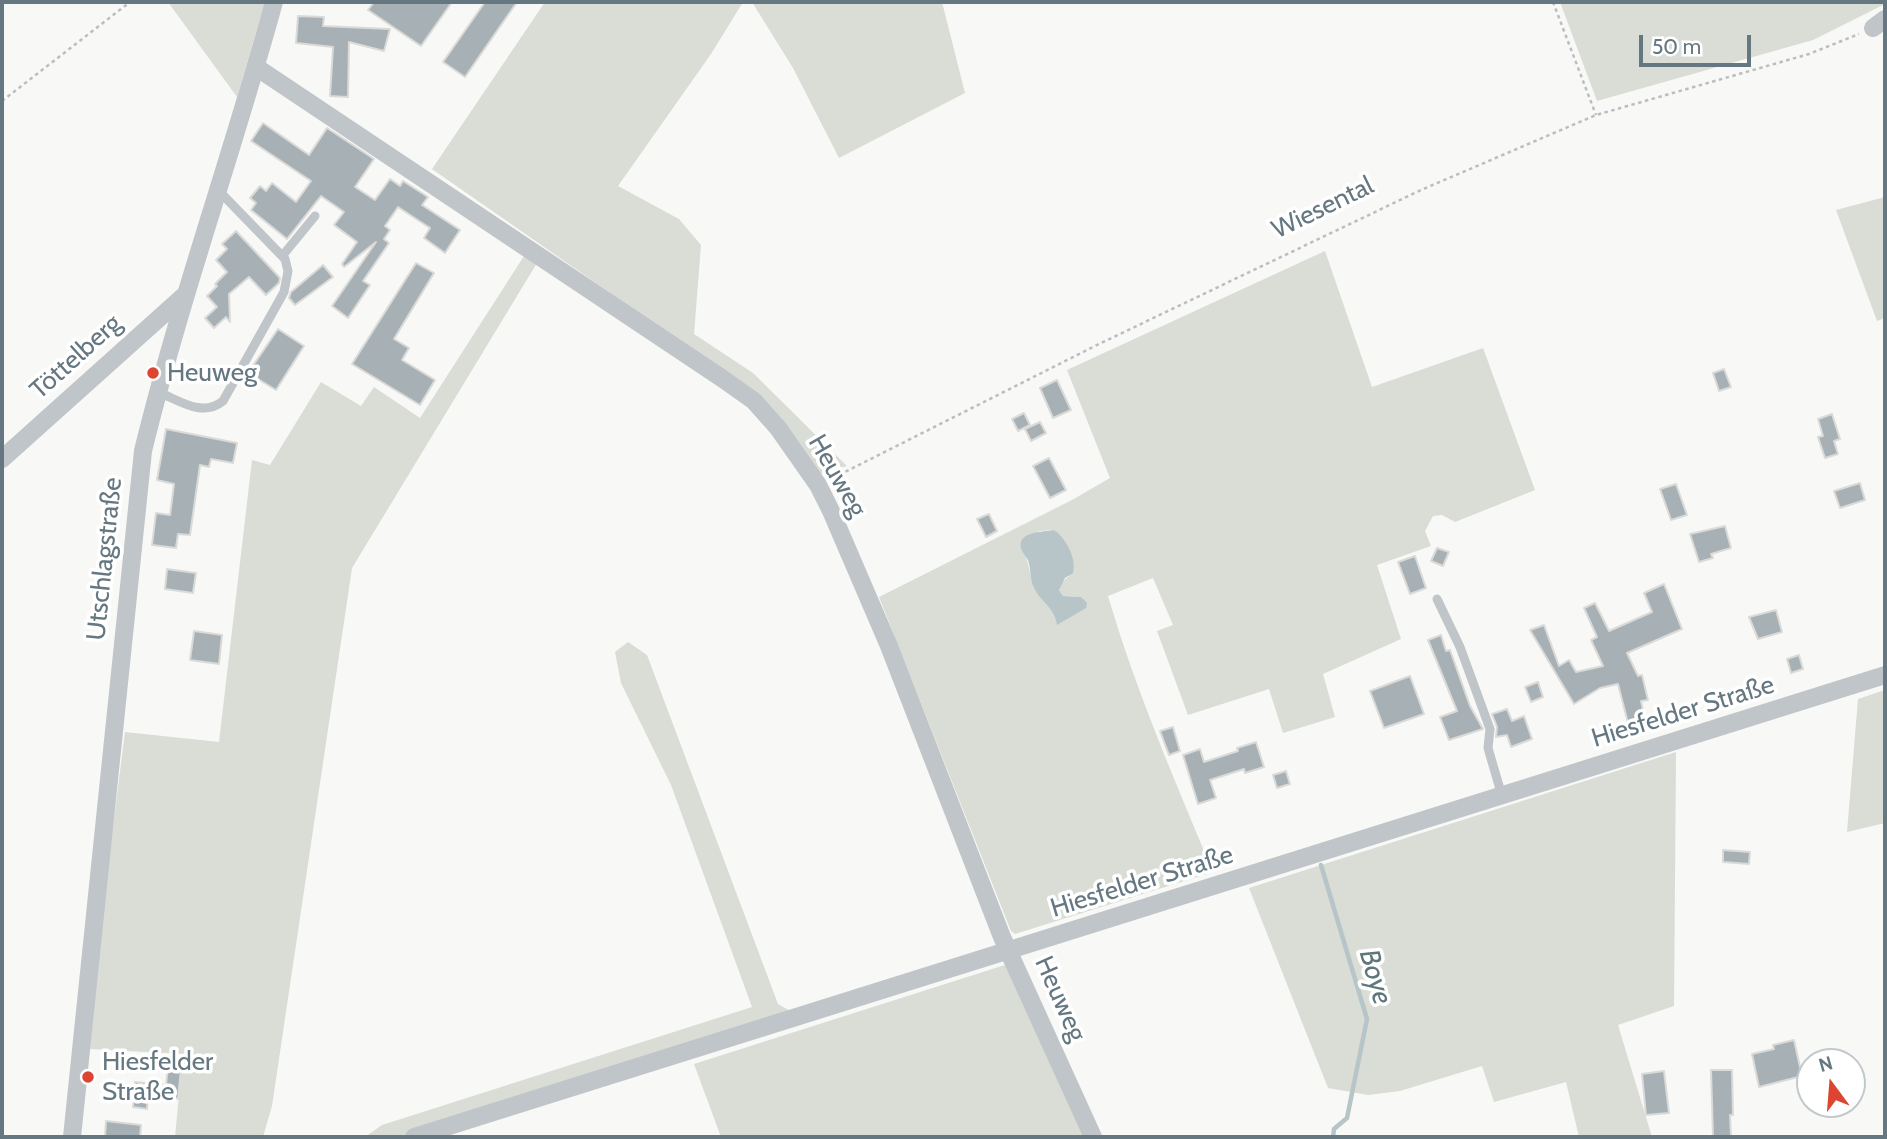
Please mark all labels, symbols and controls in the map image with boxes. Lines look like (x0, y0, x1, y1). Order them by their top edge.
scale bar (1642, 21, 1754, 65)
text: 50 m (1652, 34, 1701, 59)
street label: Wiesental (1267, 170, 1379, 246)
street label: Töttelberg (24, 308, 128, 406)
place label: Heuweg (167, 357, 257, 389)
marker: Heuweg (145, 365, 161, 381)
street label: Heuweg (801, 429, 873, 523)
street label: Utschlagstraße (81, 476, 129, 642)
street label: Hiesfelder Straße (1588, 669, 1778, 755)
street label: Hiesfelder Straße (1047, 839, 1237, 925)
water label: Boye (1351, 946, 1399, 1008)
street label: Heuweg (1027, 952, 1093, 1046)
place label: Hiesfelder Straße (102, 1046, 213, 1108)
north arrow (1796, 1048, 1866, 1118)
text: N (1816, 1051, 1835, 1077)
marker: Hiesfelder Straße (80, 1069, 96, 1085)

